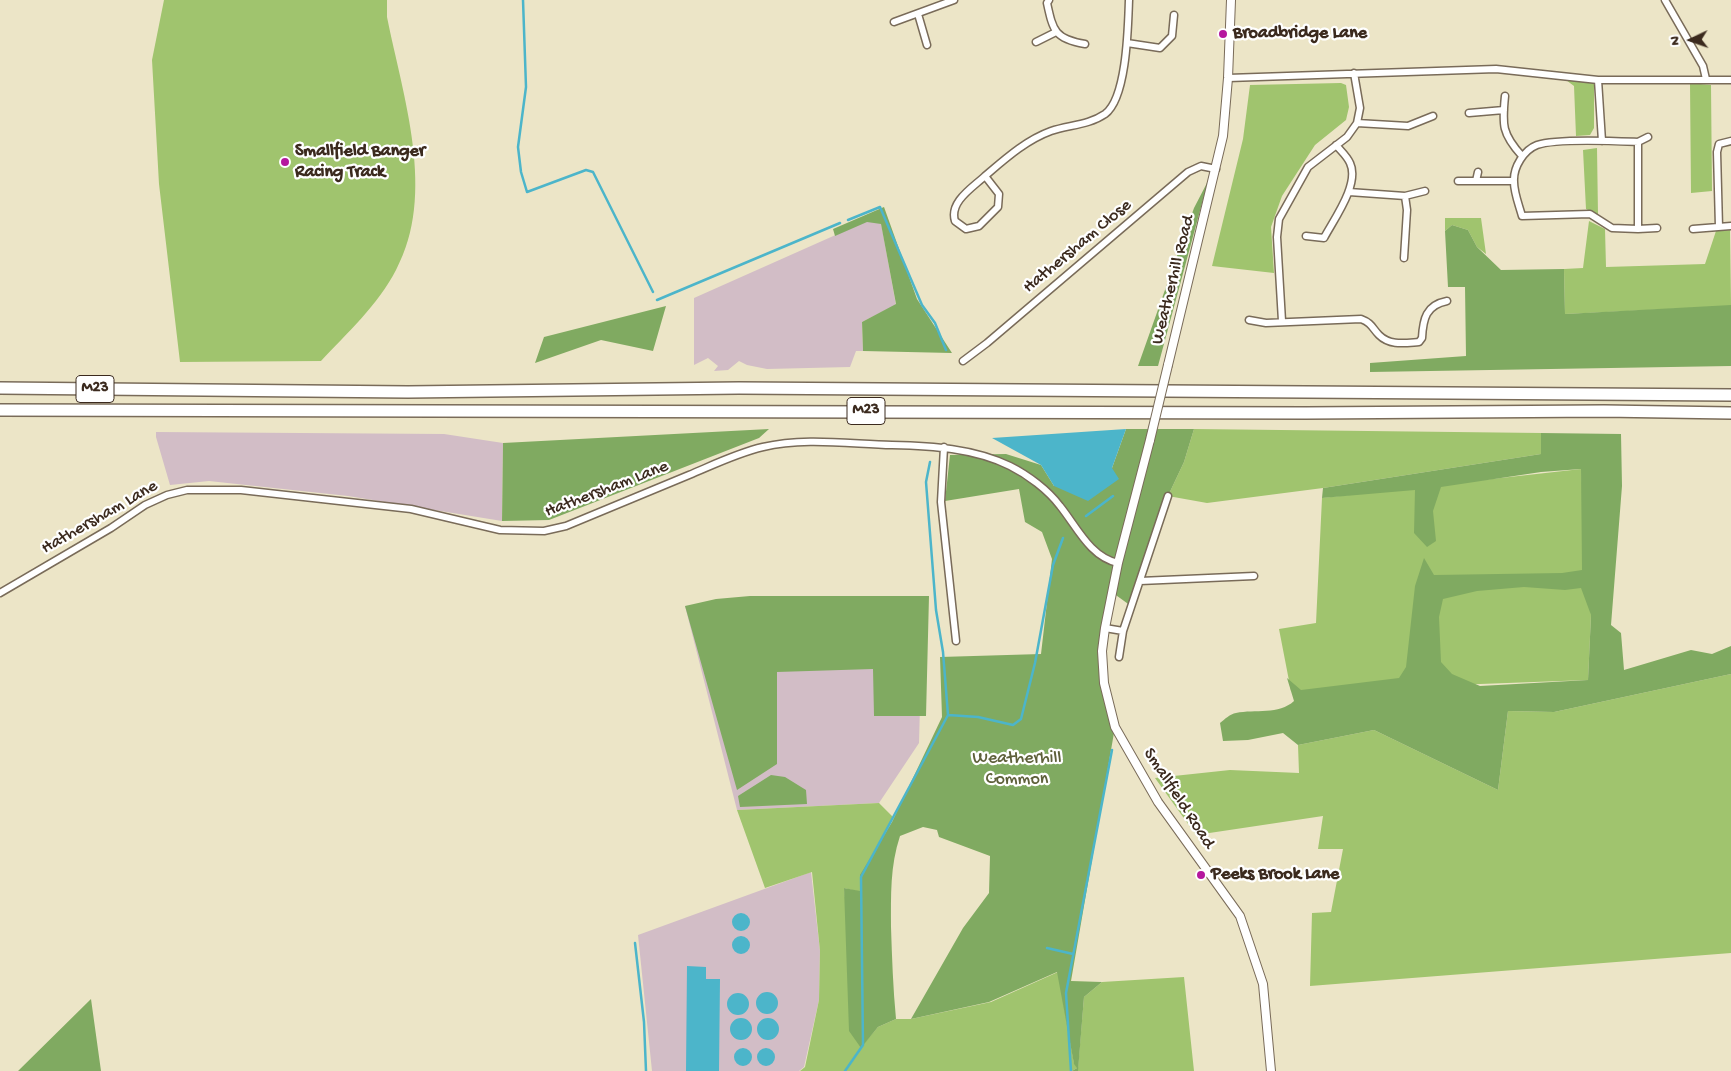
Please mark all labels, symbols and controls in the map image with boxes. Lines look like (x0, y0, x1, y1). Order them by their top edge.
north arrow (1666, 15, 1716, 65)
place label: Broadbridge Lane (1233, 23, 1367, 45)
marker: Broadbridge Lane (1217, 28, 1229, 40)
text: N (1667, 36, 1684, 46)
place label: Smallfield Banger Racing Track (295, 141, 425, 183)
marker: Smallfield Banger Racing Track (279, 156, 291, 168)
street label: Hathersham Close (1019, 195, 1137, 299)
street label: Weatherhill Road (1148, 213, 1200, 347)
road number: M23 (76, 376, 114, 402)
road number: M23 (847, 398, 885, 424)
street label: Hathersham Lane (542, 456, 672, 524)
street label: Hathersham Lane (38, 476, 162, 560)
street label: Smallfield Road (1137, 745, 1219, 853)
park label: Weatherhill Common (973, 748, 1061, 791)
place label: Peeks Brook Lane (1211, 864, 1339, 886)
marker: Peeks Brook Lane (1195, 869, 1207, 881)

